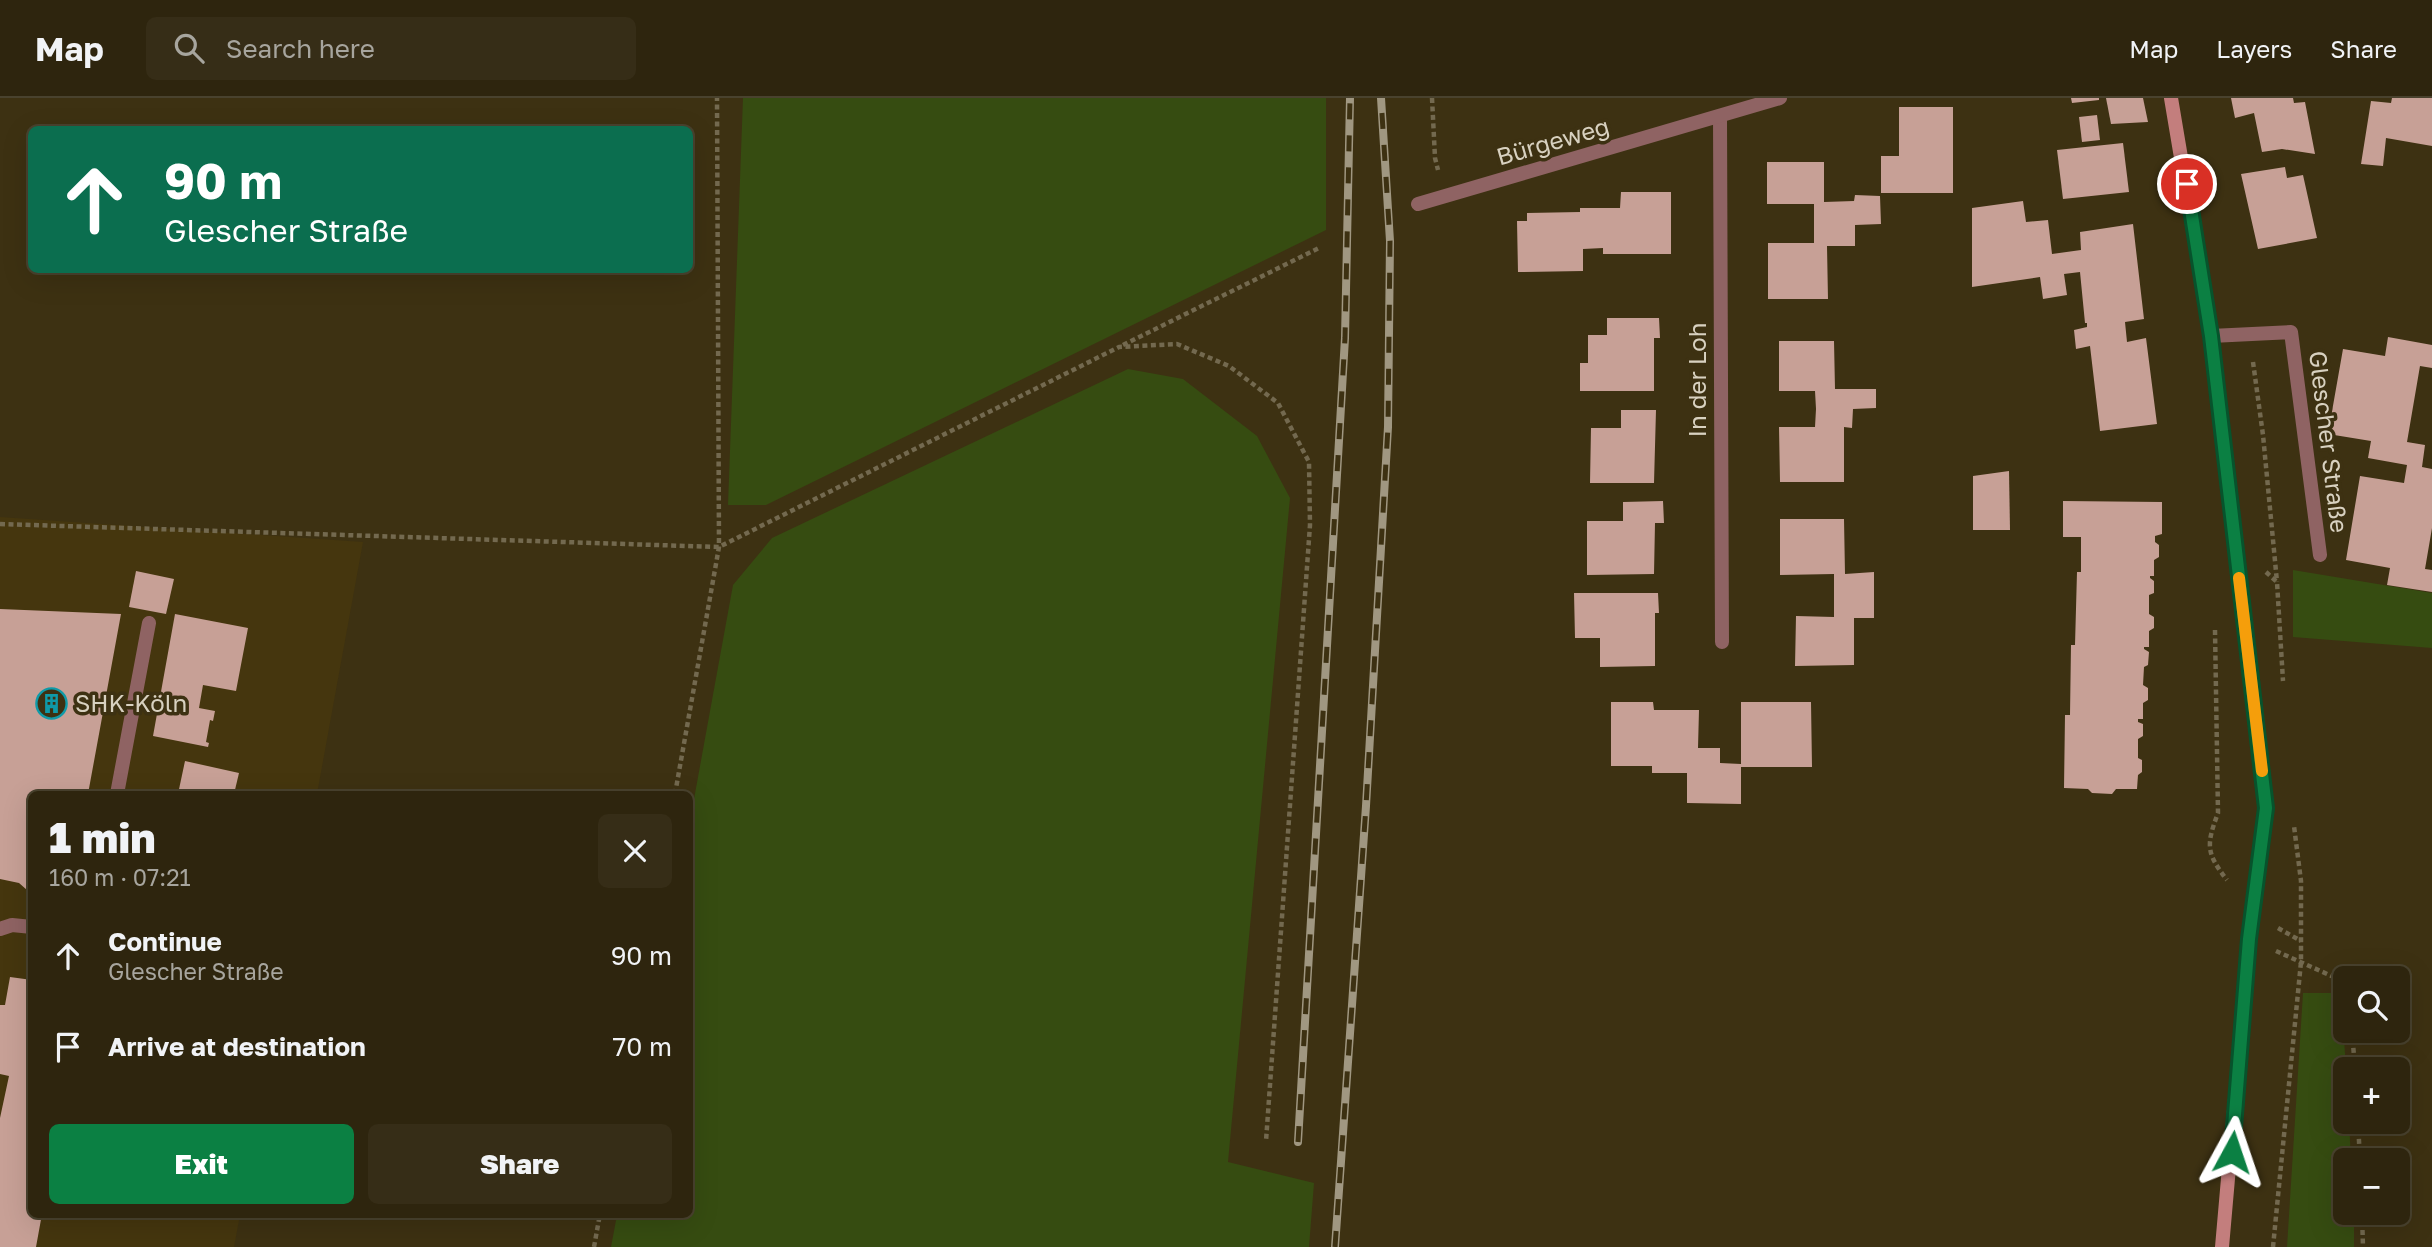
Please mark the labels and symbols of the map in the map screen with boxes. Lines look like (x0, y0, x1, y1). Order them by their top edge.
street label: Bürgeweg (1493, 111, 1612, 170)
pin (2157, 154, 2217, 214)
street label: In der Loh (1682, 323, 1711, 437)
street label: Glescher Straße (2304, 349, 2355, 534)
building icon: SHK-Köln (35, 687, 69, 721)
place label: SHK-Köln (75, 688, 187, 717)
position arrow (2195, 1115, 2269, 1189)

